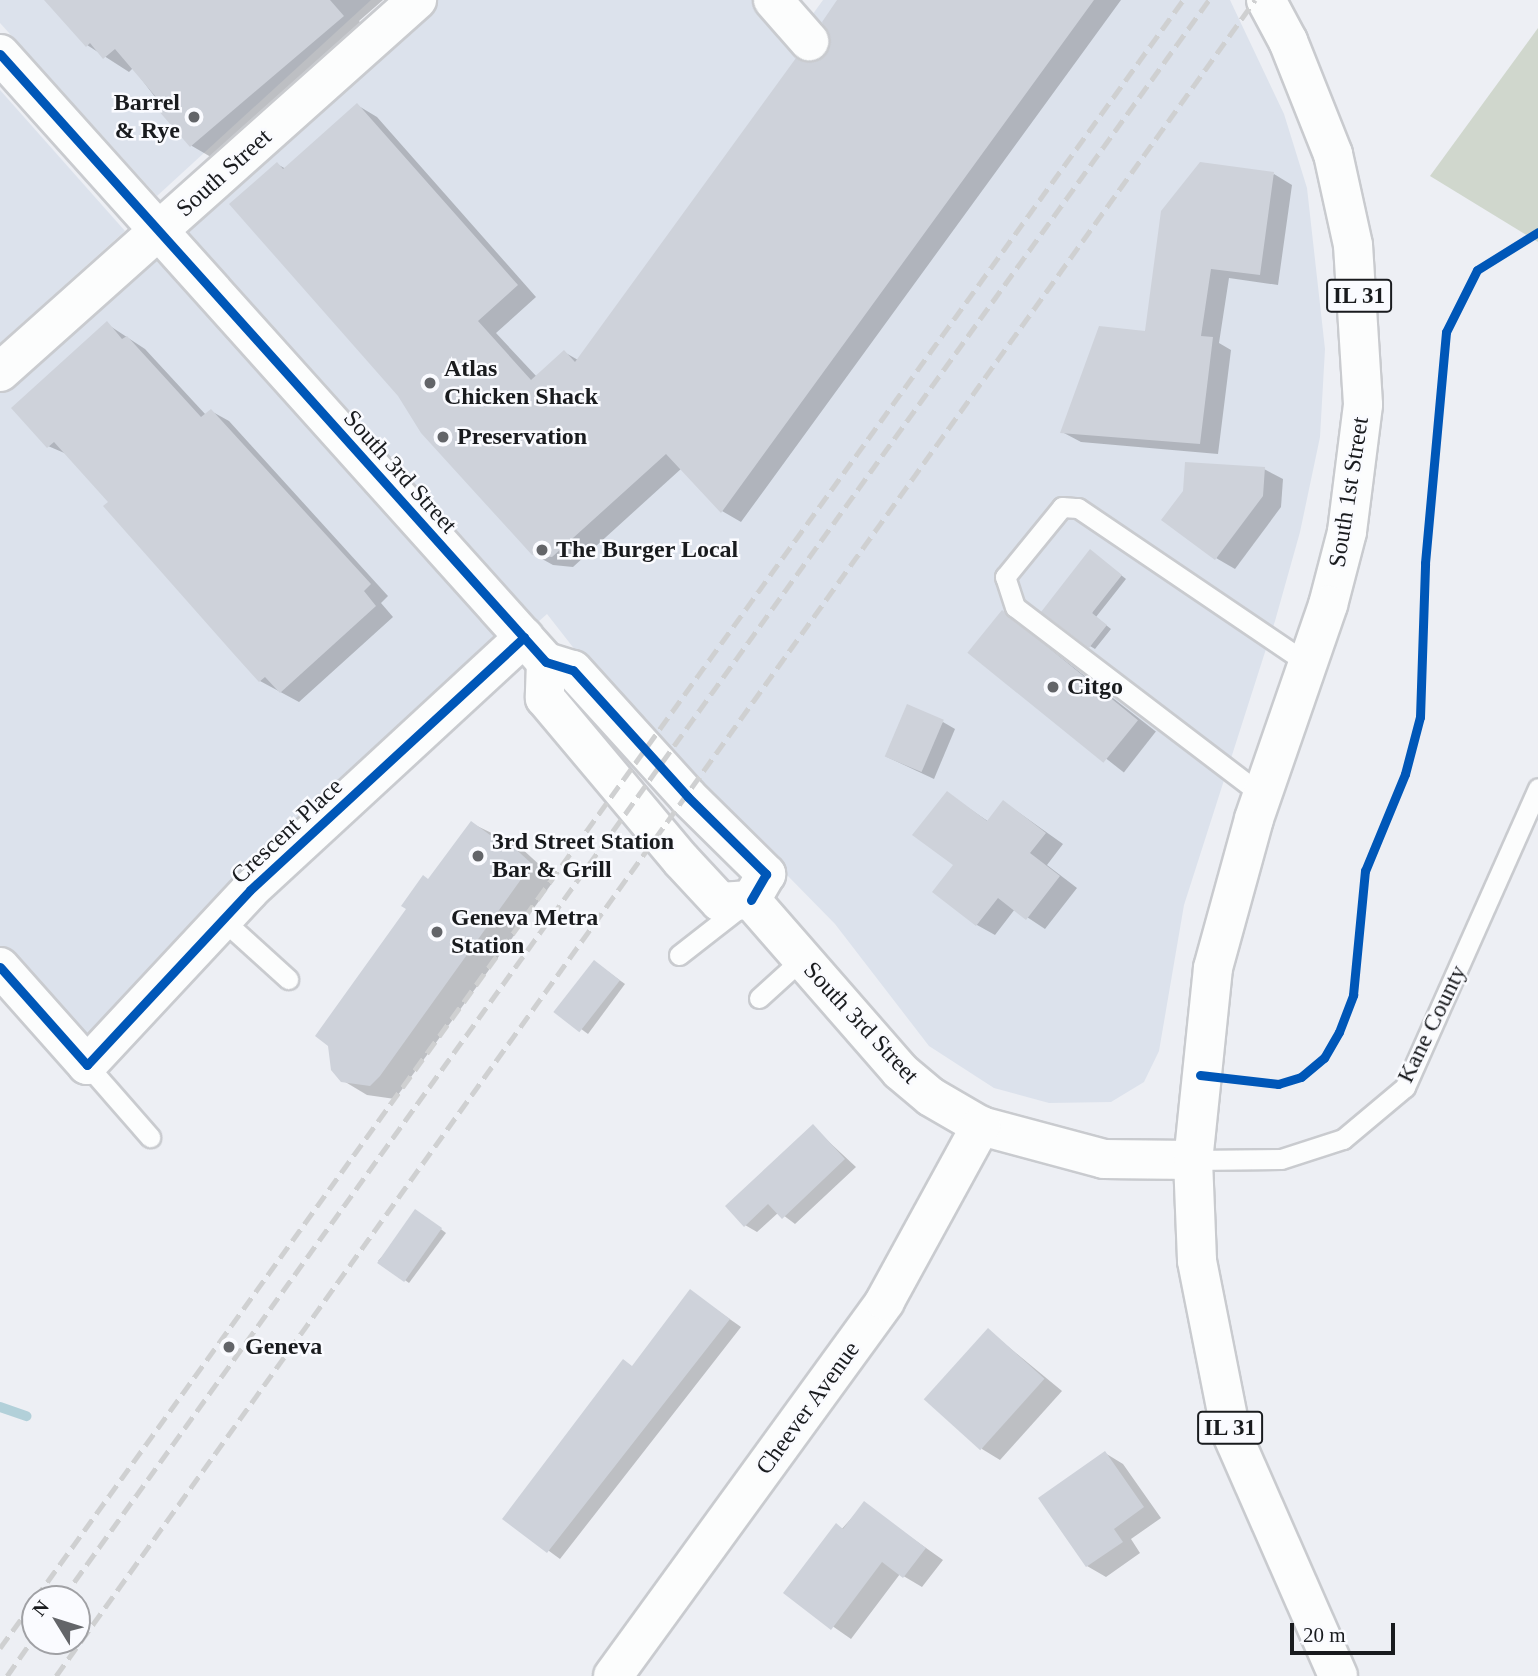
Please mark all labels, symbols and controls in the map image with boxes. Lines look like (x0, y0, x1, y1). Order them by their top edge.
place label: Barrel & Rye (114, 89, 180, 145)
marker: Barrel & Rye (186, 109, 202, 125)
street label: South Street (171, 123, 277, 223)
road number: IL 31 (1324, 276, 1394, 316)
place label: Atlas Chicken Shack (444, 355, 598, 411)
marker: Atlas Chicken Shack (422, 375, 438, 391)
street label: South 3rd Street (337, 404, 463, 540)
street label: South 1st Street (1323, 415, 1375, 569)
place label: Preservation (457, 423, 587, 451)
marker: Preservation (435, 429, 451, 445)
place label: The Burger Local (556, 536, 739, 564)
marker: The Burger Local (534, 542, 550, 558)
place label: Citgo (1067, 673, 1123, 701)
marker: Citgo (1045, 679, 1061, 695)
street label: Crescent Place (225, 772, 349, 890)
place label: 3rd Street Station Bar & Grill (492, 828, 674, 884)
marker: 3rd Street Station Bar & Grill (470, 848, 486, 864)
place label: Geneva Metra Station (451, 904, 598, 960)
marker: Geneva Metra Station (429, 924, 445, 940)
street label: South 3rd Street (797, 956, 925, 1090)
street label: Kane County (1391, 960, 1473, 1088)
place label: Geneva (245, 1333, 322, 1361)
street label: Cheever Avenue (750, 1335, 866, 1481)
marker: Geneva (219, 1337, 239, 1357)
road number: IL 31 (1195, 1408, 1265, 1448)
north arrow (21, 1585, 91, 1655)
text: N (28, 1596, 53, 1620)
scale bar (1293, 1610, 1398, 1654)
text: 20 m (1303, 1623, 1346, 1647)

